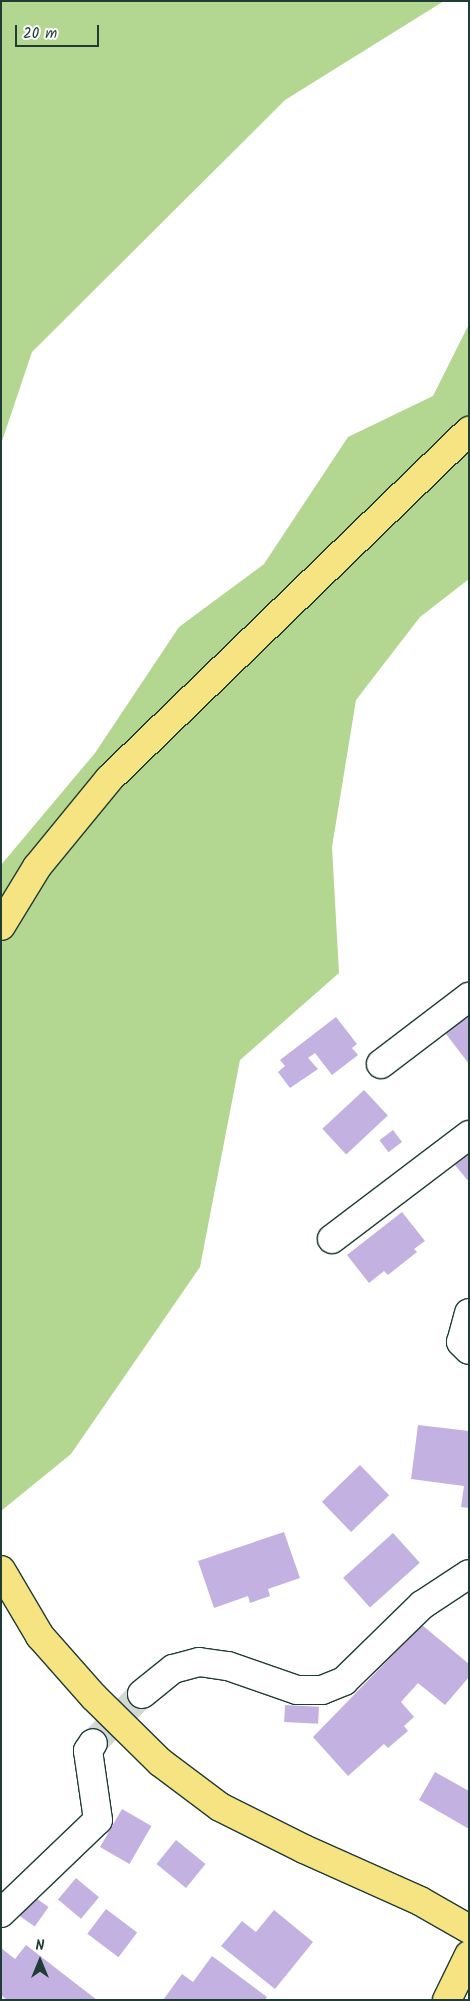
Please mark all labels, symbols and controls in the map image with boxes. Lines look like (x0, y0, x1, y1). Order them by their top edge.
scale bar (18, 15, 101, 47)
text: 20 m (23, 22, 57, 46)
text: N (36, 1935, 44, 1957)
north arrow (15, 1936, 65, 1986)

